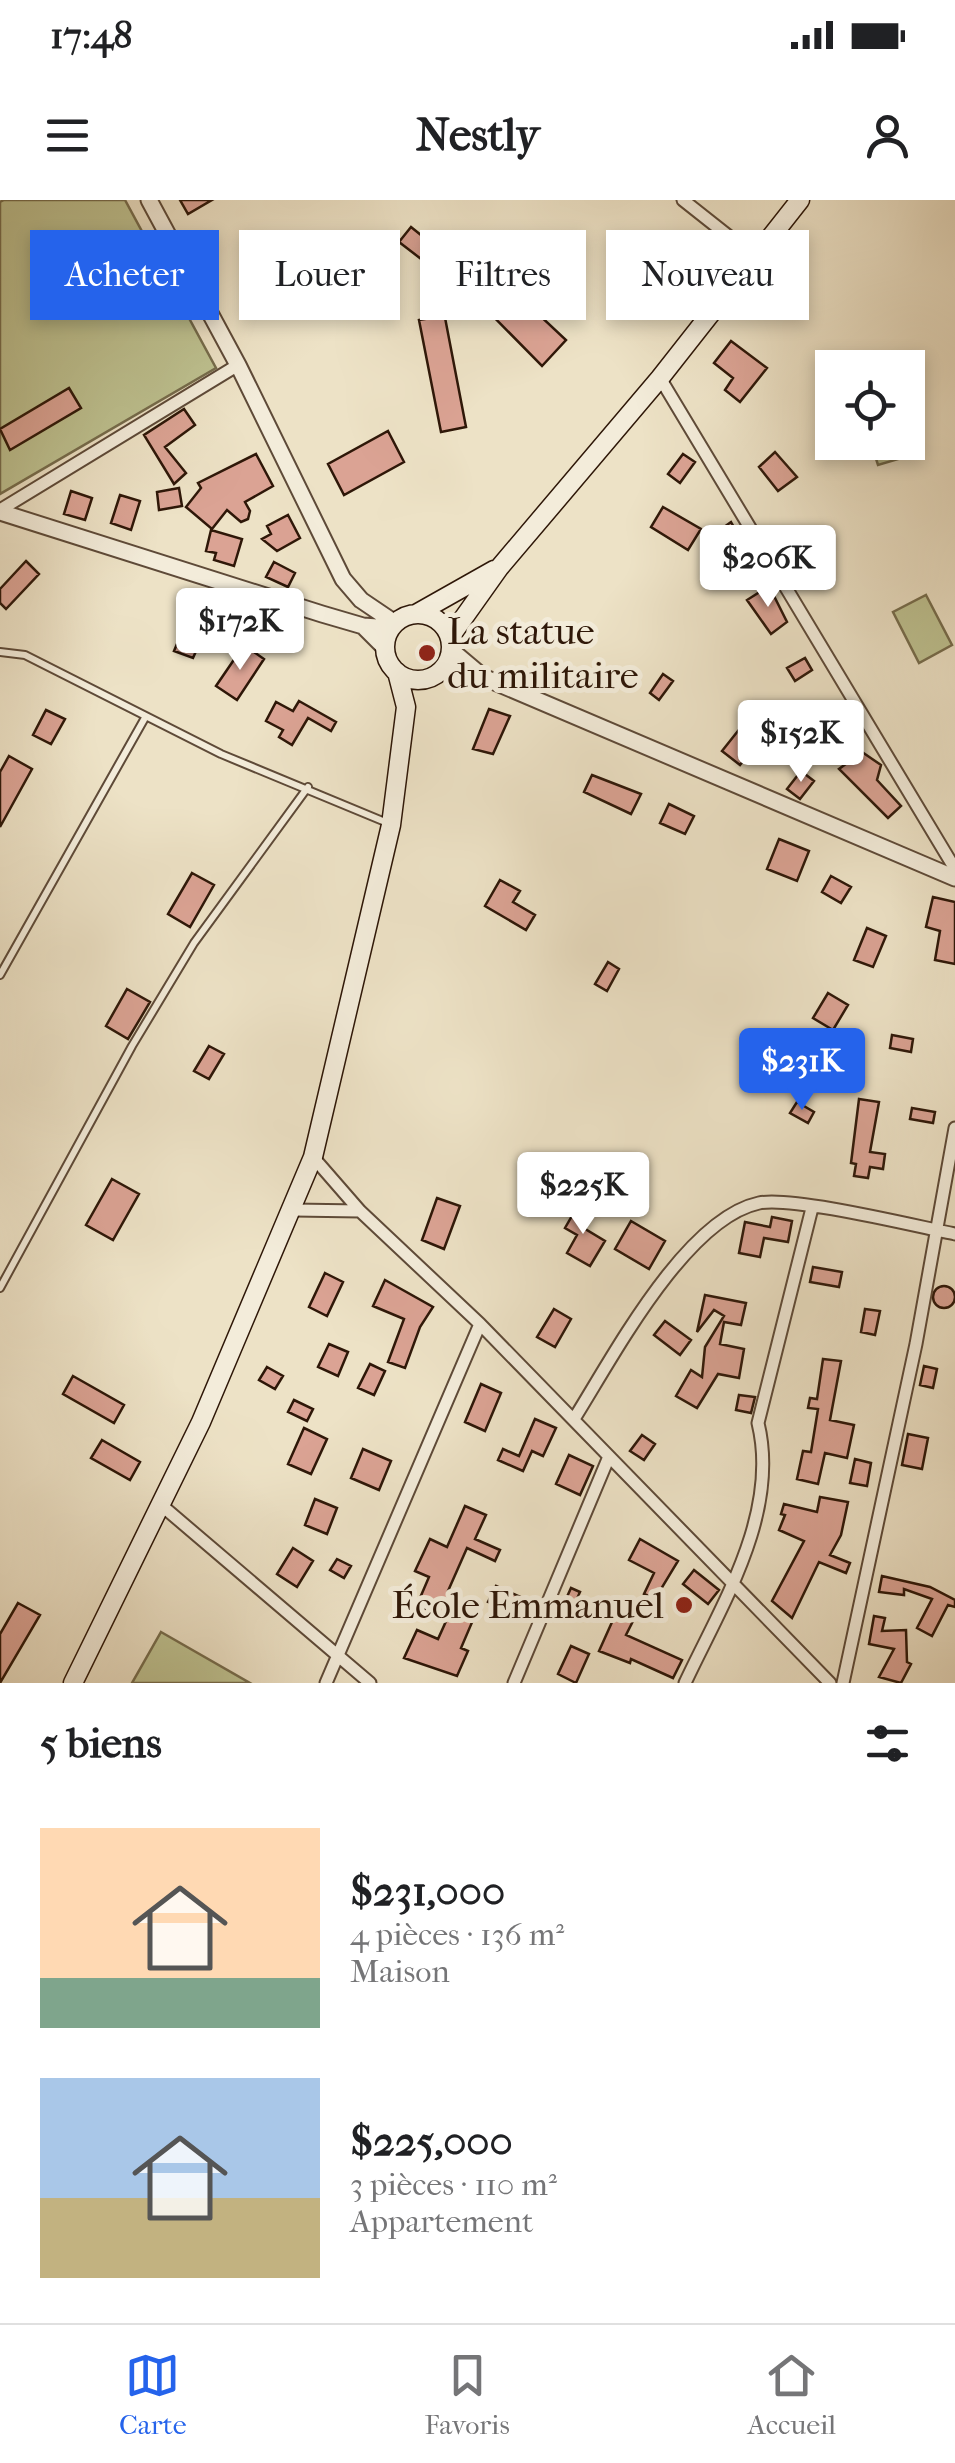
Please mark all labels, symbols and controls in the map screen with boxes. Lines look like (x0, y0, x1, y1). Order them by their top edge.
text: 17:48 (50, 13, 133, 58)
icon: menu (40, 108, 95, 163)
icon: person (860, 108, 915, 163)
text: Nestly (416, 109, 539, 162)
chip: Acheter (30, 230, 219, 320)
chip: Louer (239, 230, 400, 320)
chip: Filtres (420, 230, 586, 320)
chip: Nouveau (606, 230, 809, 320)
map controls (815, 350, 925, 460)
button: locate (815, 350, 925, 460)
pin: $206K (698, 525, 838, 610)
text: $206K (722, 539, 814, 576)
pin: $172K (170, 588, 310, 673)
text: $172K (198, 602, 282, 639)
place label: La statue du militaire (447, 609, 639, 698)
marker: La statue du militaire (416, 642, 438, 664)
pin: $152K (731, 700, 871, 785)
text: $152K (760, 714, 842, 751)
pin: $231K (732, 1028, 872, 1113)
text: $231K (761, 1042, 843, 1079)
pin: $225K (513, 1152, 653, 1237)
text: $225K (539, 1166, 627, 1203)
place label: École Emmanuel (392, 1583, 664, 1628)
marker: École Emmanuel (673, 1594, 695, 1616)
icon: filters (860, 1716, 915, 1771)
text: 5 biens (40, 1719, 162, 1768)
text: $231,000 (350, 1867, 505, 1916)
icon: home (120, 1868, 240, 1988)
text: 4 pièces · 136 m² (350, 1916, 564, 1953)
text: Maison (350, 1953, 450, 1990)
text: $225,000 (350, 2117, 513, 2166)
icon: home (120, 2118, 240, 2238)
text: 3 pièces · 110 m² (350, 2166, 557, 2203)
text: Appartement (350, 2203, 533, 2240)
tab: Carte (119, 2348, 187, 2441)
tab: Favoris (424, 2348, 510, 2441)
tab: Accueil (748, 2348, 836, 2441)

